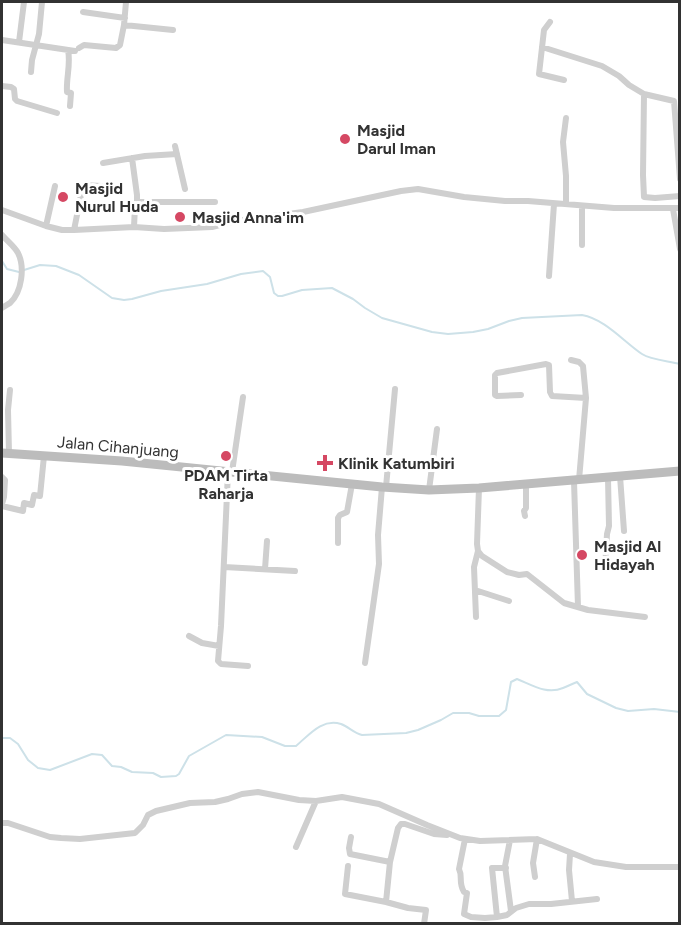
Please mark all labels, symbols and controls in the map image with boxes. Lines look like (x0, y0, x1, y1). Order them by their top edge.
place label: Masjid Darul Iman (357, 121, 436, 158)
marker: Masjid Darul Iman (338, 132, 352, 146)
place label: Masjid Nurul Huda (75, 179, 159, 216)
marker: Masjid Nurul Huda (56, 190, 70, 204)
place label: Masjid Anna'im (192, 208, 304, 227)
marker: Masjid Anna'im (173, 210, 187, 224)
street label: Jalan Cihanjuang (56, 432, 180, 462)
marker: PDAM Tirta Raharja (219, 449, 233, 463)
marker: Klinik Katumbiri (316, 454, 334, 472)
place label: Klinik Katumbiri (338, 454, 455, 473)
place label: PDAM Tirta Raharja (184, 466, 268, 503)
place label: Masjid Al Hidayah (594, 537, 661, 574)
marker: Masjid Al Hidayah (575, 548, 589, 562)

